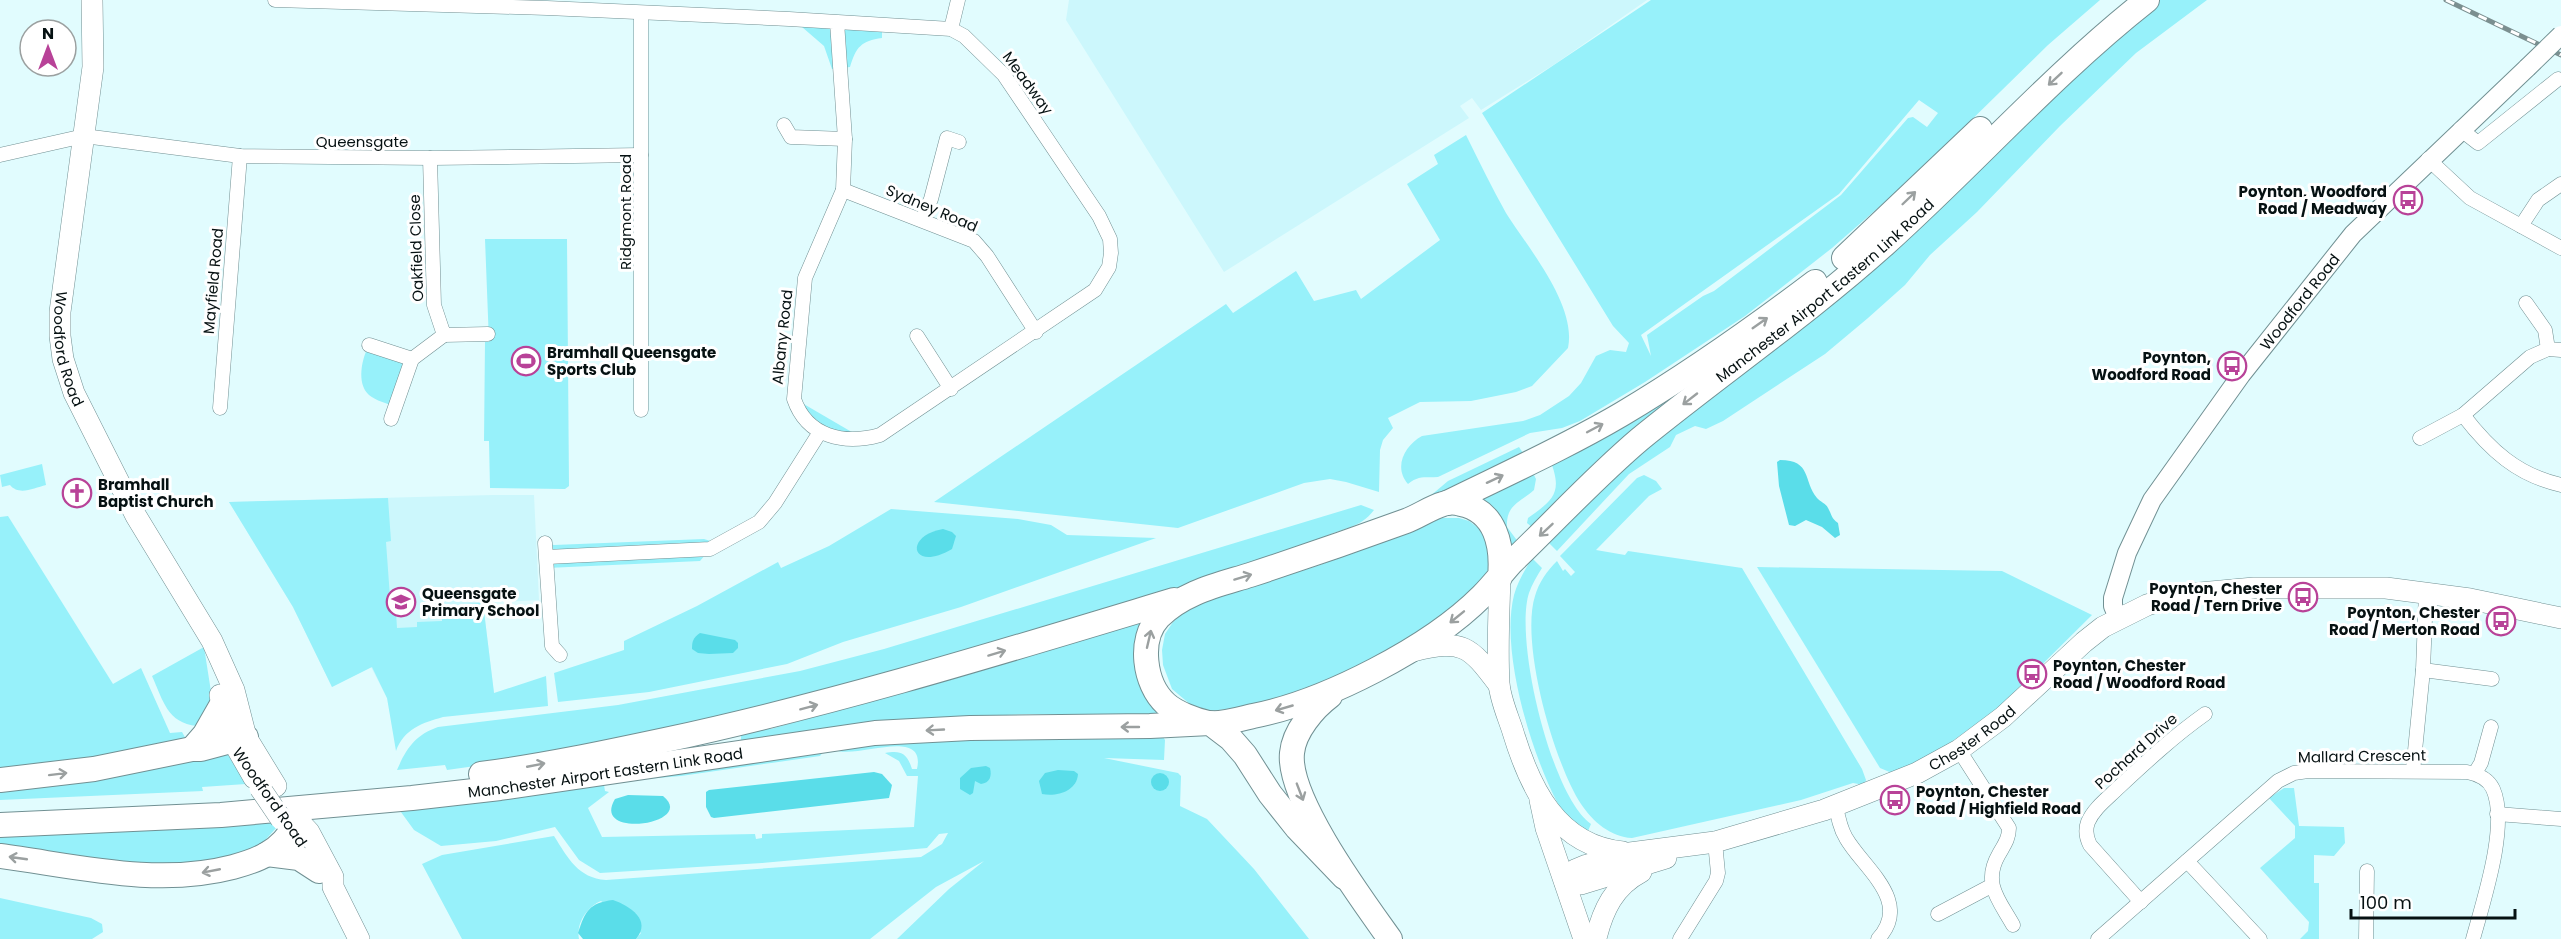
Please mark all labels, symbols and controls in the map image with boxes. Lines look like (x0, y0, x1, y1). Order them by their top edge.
north arrow (18, 18, 78, 78)
text: N (42, 22, 54, 45)
street label: Meadway (998, 47, 1058, 119)
one-way arrow (2048, 72, 2063, 86)
street label: Queensgate (316, 131, 408, 152)
street label: Ridgmont Road (615, 154, 636, 270)
street label: Sydney Road (883, 179, 981, 237)
place label: Poynton, Woodford Road / Meadway (2239, 181, 2388, 219)
bus stop icon: Poynton, Woodford Road / Meadway (2392, 184, 2424, 216)
one-way arrow (1901, 191, 1916, 205)
street label: Oakfield Close (404, 194, 428, 302)
street label: Manchester Airport Eastern Link Road (1711, 194, 1938, 387)
street label: Mayfield Road (198, 227, 228, 335)
street label: Woodford Road (2255, 249, 2344, 354)
street label: Albany Road (767, 289, 797, 385)
street label: Woodford Road (49, 290, 89, 410)
one-way arrow (1751, 317, 1767, 329)
place label: Bramhall Queensgate Sports Club (547, 342, 716, 380)
sports icon: Bramhall Queensgate Sports Club (510, 345, 542, 377)
place label: Poynton, Woodford Road (2091, 347, 2211, 385)
bus stop icon: Poynton, Woodford Road (2216, 350, 2248, 382)
one-way arrow (1682, 393, 1698, 406)
one-way arrow (1586, 422, 1604, 433)
one-way arrow (1486, 473, 1504, 485)
place label: Bramhall Baptist Church (98, 474, 214, 512)
church icon: Bramhall Baptist Church (61, 477, 93, 509)
one-way arrow (1538, 523, 1553, 537)
one-way arrow (1233, 571, 1252, 582)
place label: Poynton, Chester Road / Tern Drive (2149, 578, 2283, 616)
bus stop icon: Poynton, Chester Road / Tern Drive (2287, 581, 2319, 613)
place label: Queensgate Primary School (422, 583, 539, 621)
school or university icon: Queensgate Primary School (385, 586, 417, 618)
place label: Poynton, Chester Road / Merton Road (2329, 602, 2481, 640)
bus stop icon: Poynton, Chester Road / Merton Road (2485, 605, 2517, 637)
one-way arrow (1450, 610, 1466, 623)
one-way arrow (1144, 629, 1156, 648)
one-way arrow (987, 647, 1006, 658)
place label: Poynton, Chester Road / Woodford Road (2053, 655, 2225, 693)
bus stop icon: Poynton, Chester Road / Woodford Road (2016, 658, 2048, 690)
one-way arrow (800, 700, 819, 712)
street label: Chester Road (1925, 700, 2020, 775)
one-way arrow (1275, 703, 1294, 714)
street label: Pochard Drive (2090, 708, 2182, 794)
one-way arrow (1121, 721, 1141, 732)
one-way arrow (926, 724, 946, 735)
street label: Manchester Airport Eastern Link Road (467, 742, 744, 802)
street label: Woodford Road (228, 743, 312, 851)
street label: Mallard Crescent (2298, 744, 2426, 768)
one-way arrow (525, 759, 545, 770)
one-way arrow (48, 768, 68, 779)
place label: Poynton, Chester Road / Highfield Road (1916, 781, 2081, 819)
one-way arrow (1295, 782, 1306, 800)
bus stop icon: Poynton, Chester Road / Highfield Road (1879, 784, 1911, 816)
one-way arrow (9, 852, 28, 863)
one-way arrow (202, 866, 222, 877)
scale bar (2351, 882, 2514, 920)
text: 100 m (2360, 890, 2412, 915)

